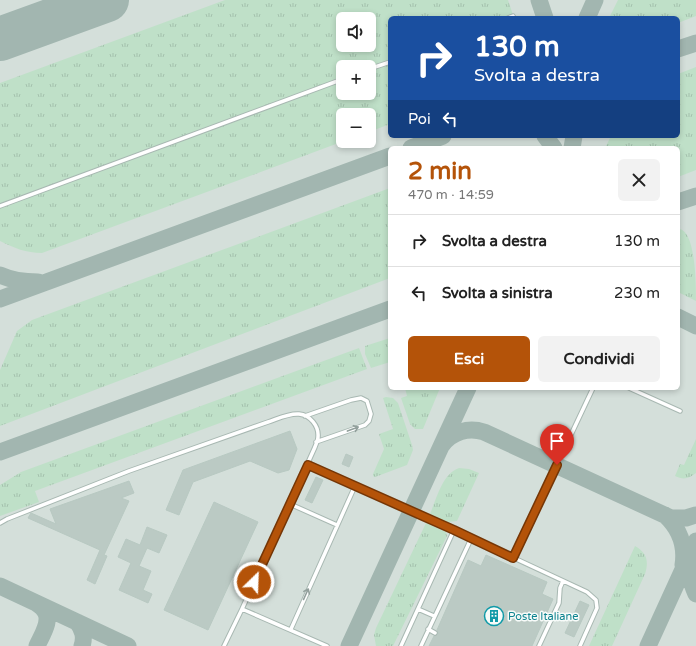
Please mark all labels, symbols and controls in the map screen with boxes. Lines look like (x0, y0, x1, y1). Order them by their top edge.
map controls (336, 12, 376, 148)
button: sound (336, 12, 376, 52)
text: 130 m (474, 30, 560, 64)
icon: right (408, 32, 460, 84)
button: + (336, 60, 376, 100)
text: Svolta a destra (474, 64, 600, 86)
button: − (336, 108, 376, 148)
icon: left (439, 108, 461, 130)
text: Poi (408, 110, 431, 128)
text: 2 min (408, 157, 472, 186)
button: close (618, 159, 660, 201)
text: 470 m · 14:59 (408, 187, 494, 203)
icon: right (408, 230, 430, 252)
text: Svolta a destra (442, 232, 547, 250)
text: 130 m (614, 232, 660, 250)
icon: left (408, 282, 430, 304)
text: Svolta a sinistra (442, 284, 553, 302)
text: 230 m (614, 284, 660, 302)
button: Esci (408, 336, 530, 382)
button: Condividi (538, 336, 660, 382)
pin (540, 424, 574, 465)
one-way arrow (347, 425, 360, 432)
icon: arrive (546, 430, 568, 452)
position arrow (233, 561, 275, 603)
one-way arrow (303, 588, 311, 600)
building icon: Poste Italiane (483, 605, 505, 627)
place label: Poste Italiane (508, 610, 578, 623)

